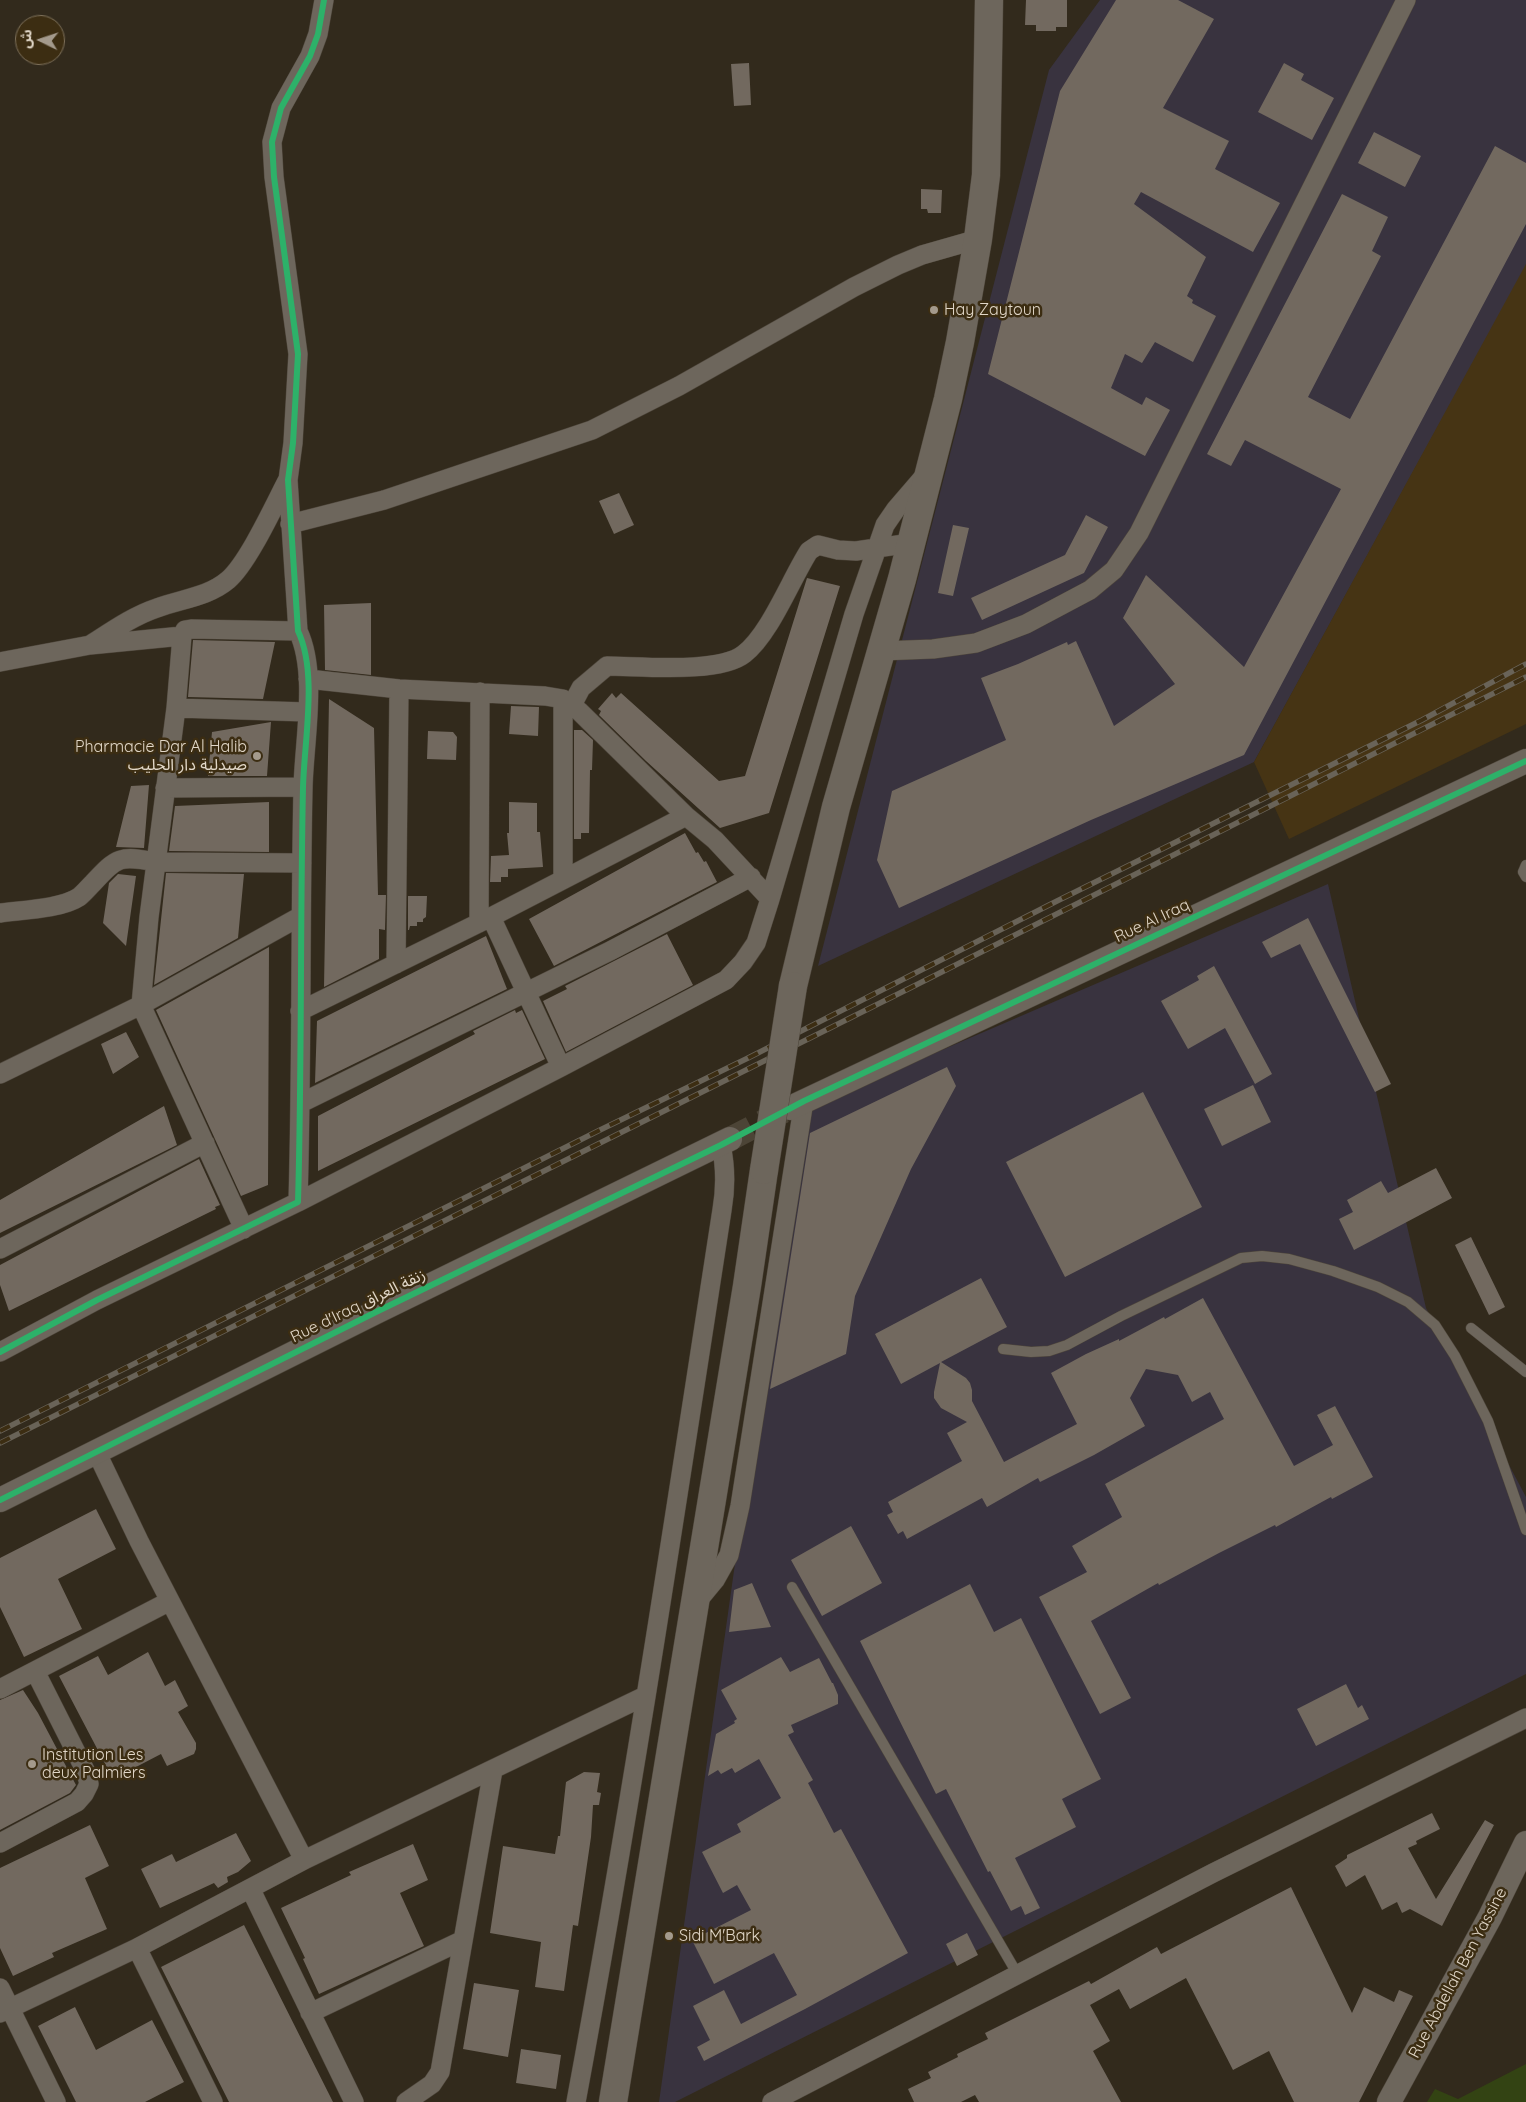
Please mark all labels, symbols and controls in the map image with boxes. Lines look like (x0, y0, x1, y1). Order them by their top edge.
north arrow (15, 15, 65, 65)
text: ش (16, 29, 36, 49)
place label: Hay Zaytoun (944, 300, 1041, 320)
marker: Hay Zaytoun (928, 304, 940, 316)
place label: Pharmacie Dar Al Halib صيدلية دار الحليب (75, 737, 247, 775)
marker: Pharmacie Dar Al Halib صيدلية دار الحليب (251, 750, 263, 762)
street label: Rue Al Iraq (1111, 895, 1193, 947)
street label: Rue d'Iraq زنقة العراق (287, 1265, 429, 1347)
place label: Institution Les deux Palmiers (42, 1745, 146, 1783)
marker: Institution Les deux Palmiers (26, 1758, 38, 1770)
street label: Rue Abdellah Ben Yassine (1405, 1884, 1511, 2062)
place label: Sidi M'Bark (679, 1926, 760, 1946)
marker: Sidi M'Bark (663, 1930, 675, 1942)

